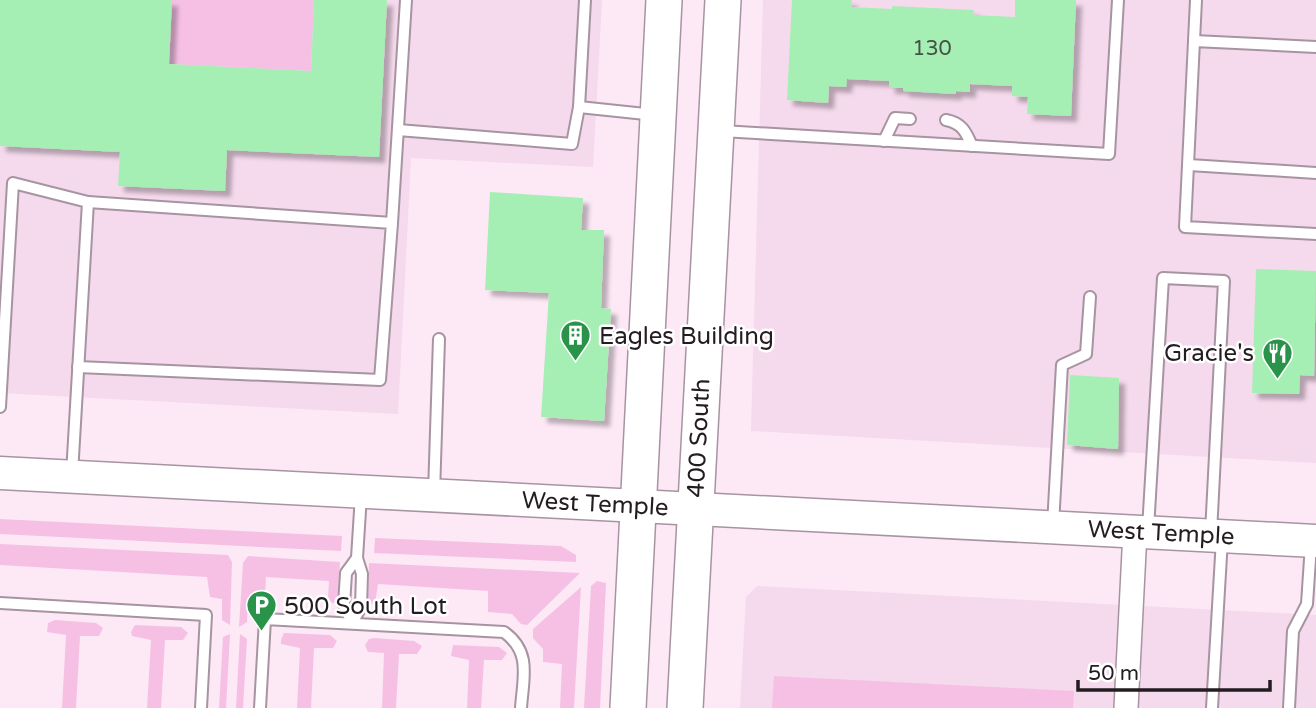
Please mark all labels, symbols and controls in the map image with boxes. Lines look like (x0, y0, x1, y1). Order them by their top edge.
house number: 130 (912, 36, 952, 61)
building icon: Eagles Building (559, 319, 593, 363)
place label: Eagles Building (599, 322, 774, 351)
restaurant icon: Gracie's (1260, 336, 1294, 380)
place label: Gracie's (1164, 339, 1254, 368)
street label: 400 South (681, 378, 717, 498)
street label: West Temple (521, 486, 669, 522)
street label: West Temple (1087, 515, 1235, 551)
parking icon: 500 South Lot (244, 589, 278, 633)
place label: 500 South Lot (284, 592, 447, 621)
scale bar (1078, 648, 1270, 692)
text: 50 m (1088, 661, 1139, 686)

